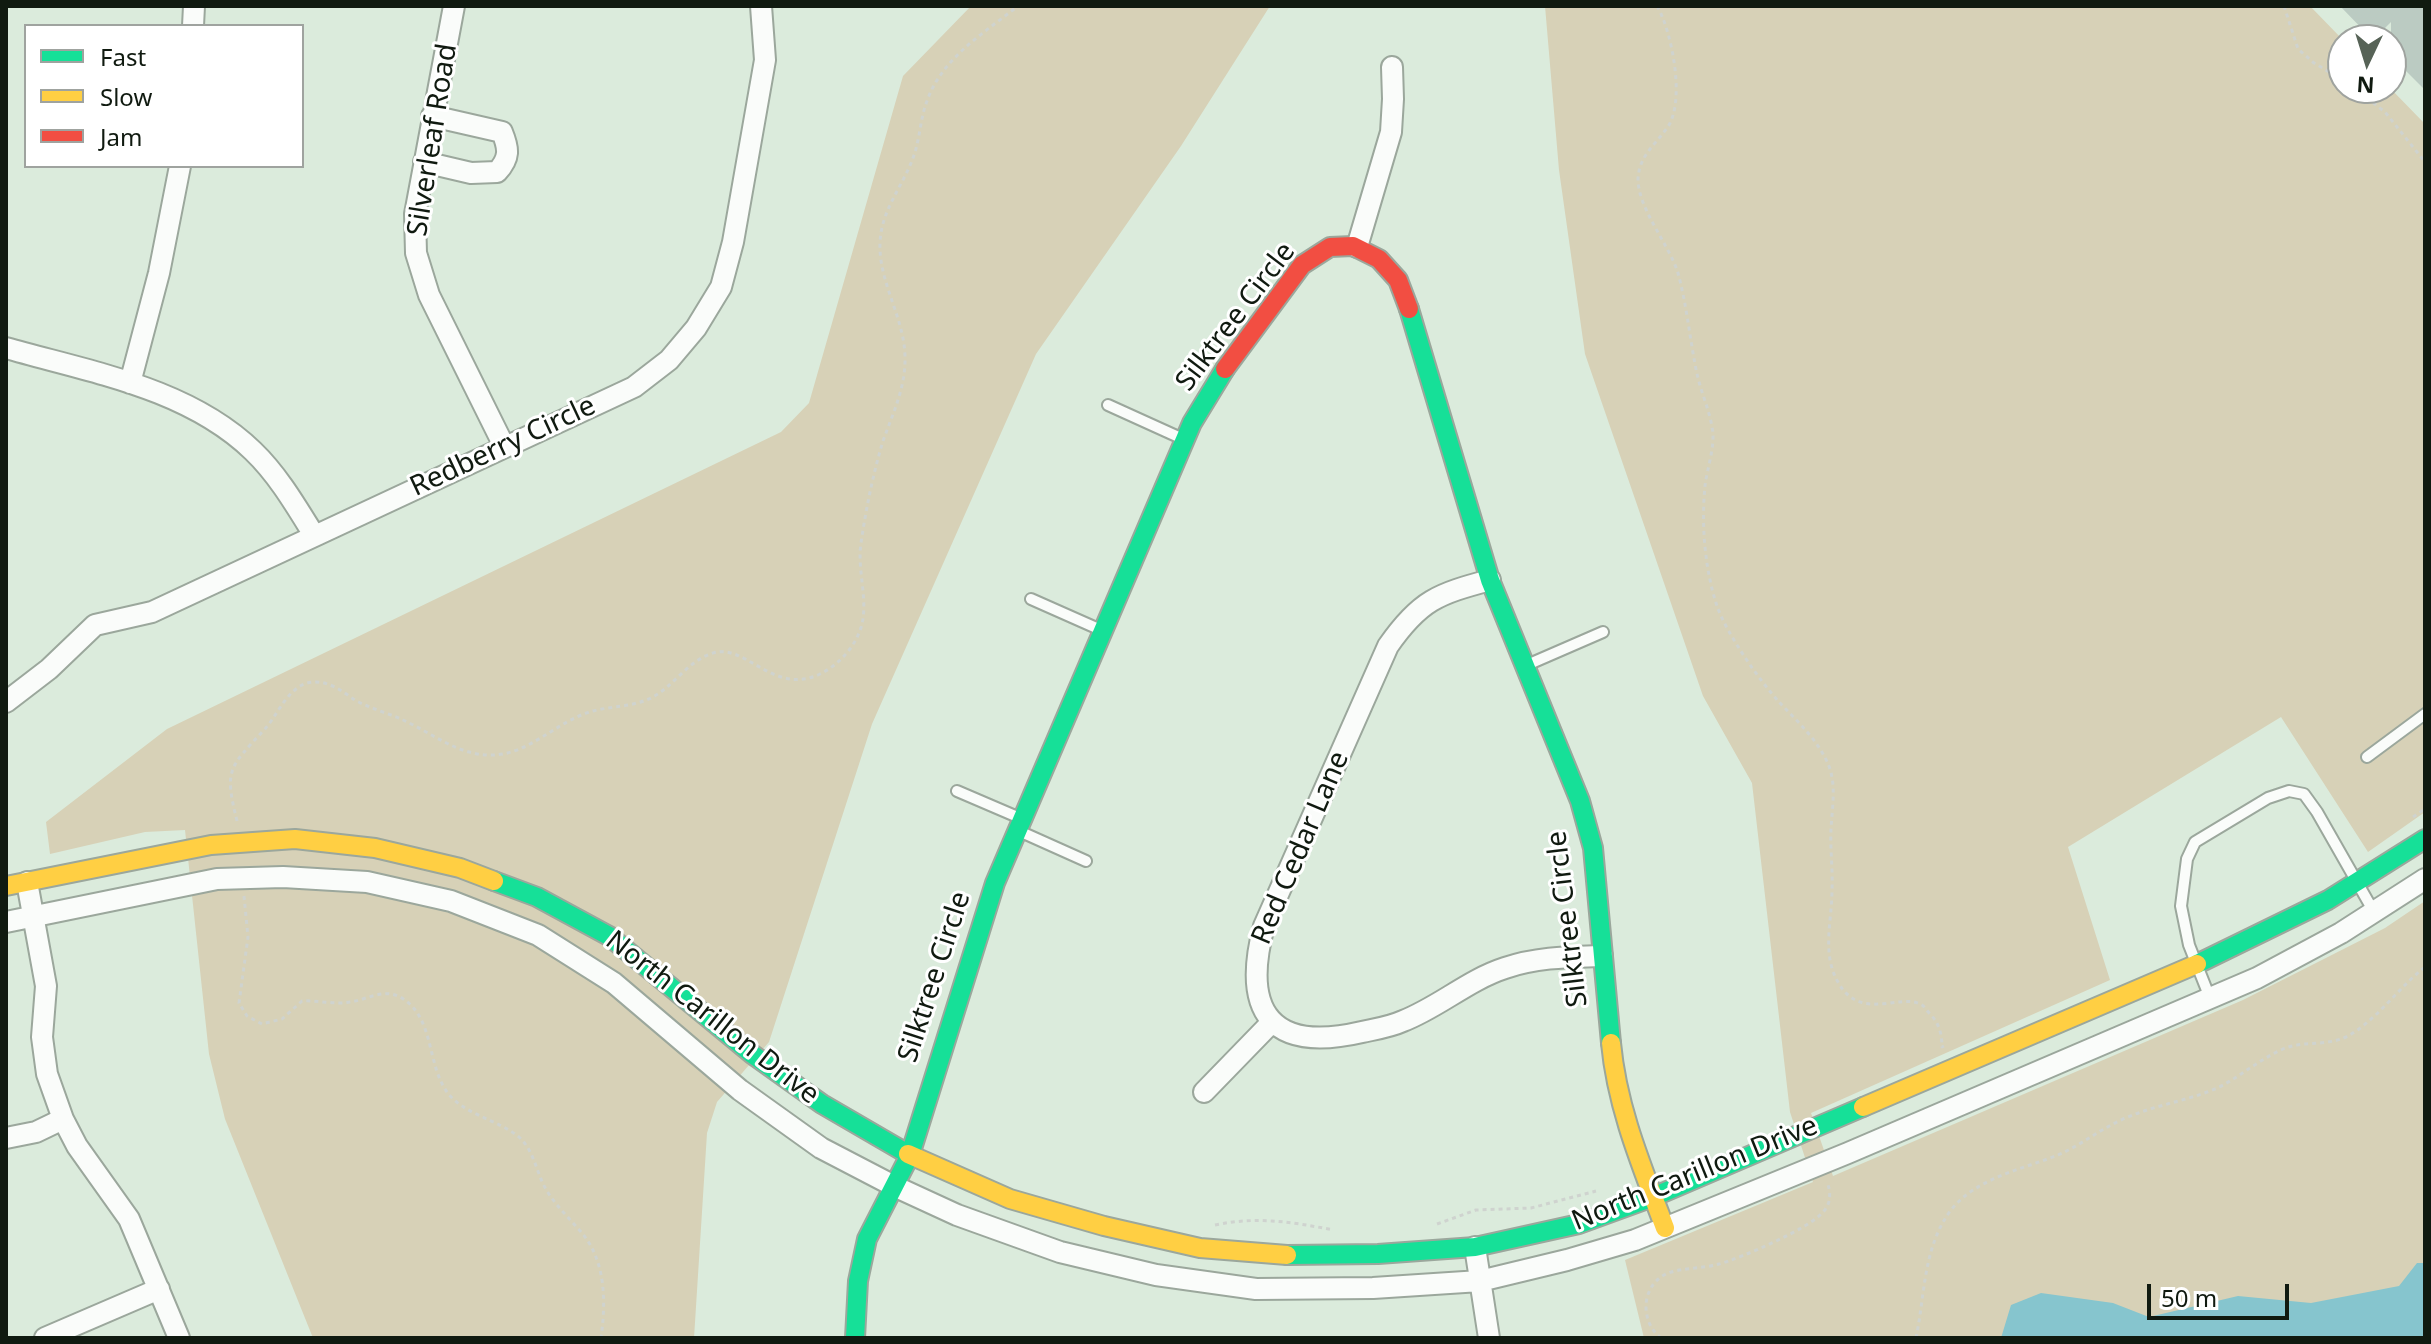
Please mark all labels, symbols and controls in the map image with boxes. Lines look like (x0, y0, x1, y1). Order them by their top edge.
legend (24, 24, 304, 168)
north arrow (2327, 24, 2407, 104)
text: Fast (100, 40, 146, 73)
street label: Silverleaf Road (401, 41, 465, 239)
text: N (2356, 70, 2375, 102)
text: Slow (100, 80, 152, 113)
text: Jam (100, 120, 142, 153)
street label: Silktree Circle (1169, 236, 1303, 398)
street label: Redberry Circle (405, 389, 601, 505)
street label: Red Cedar Lane (1245, 746, 1357, 950)
street label: Silktree Circle (1541, 829, 1595, 1009)
street label: Silktree Circle (892, 888, 978, 1066)
street label: North Carillon Drive (598, 924, 826, 1112)
street label: North Carillon Drive (1567, 1109, 1823, 1239)
scale bar (2151, 1268, 2293, 1318)
text: 50 m (2161, 1281, 2217, 1314)

